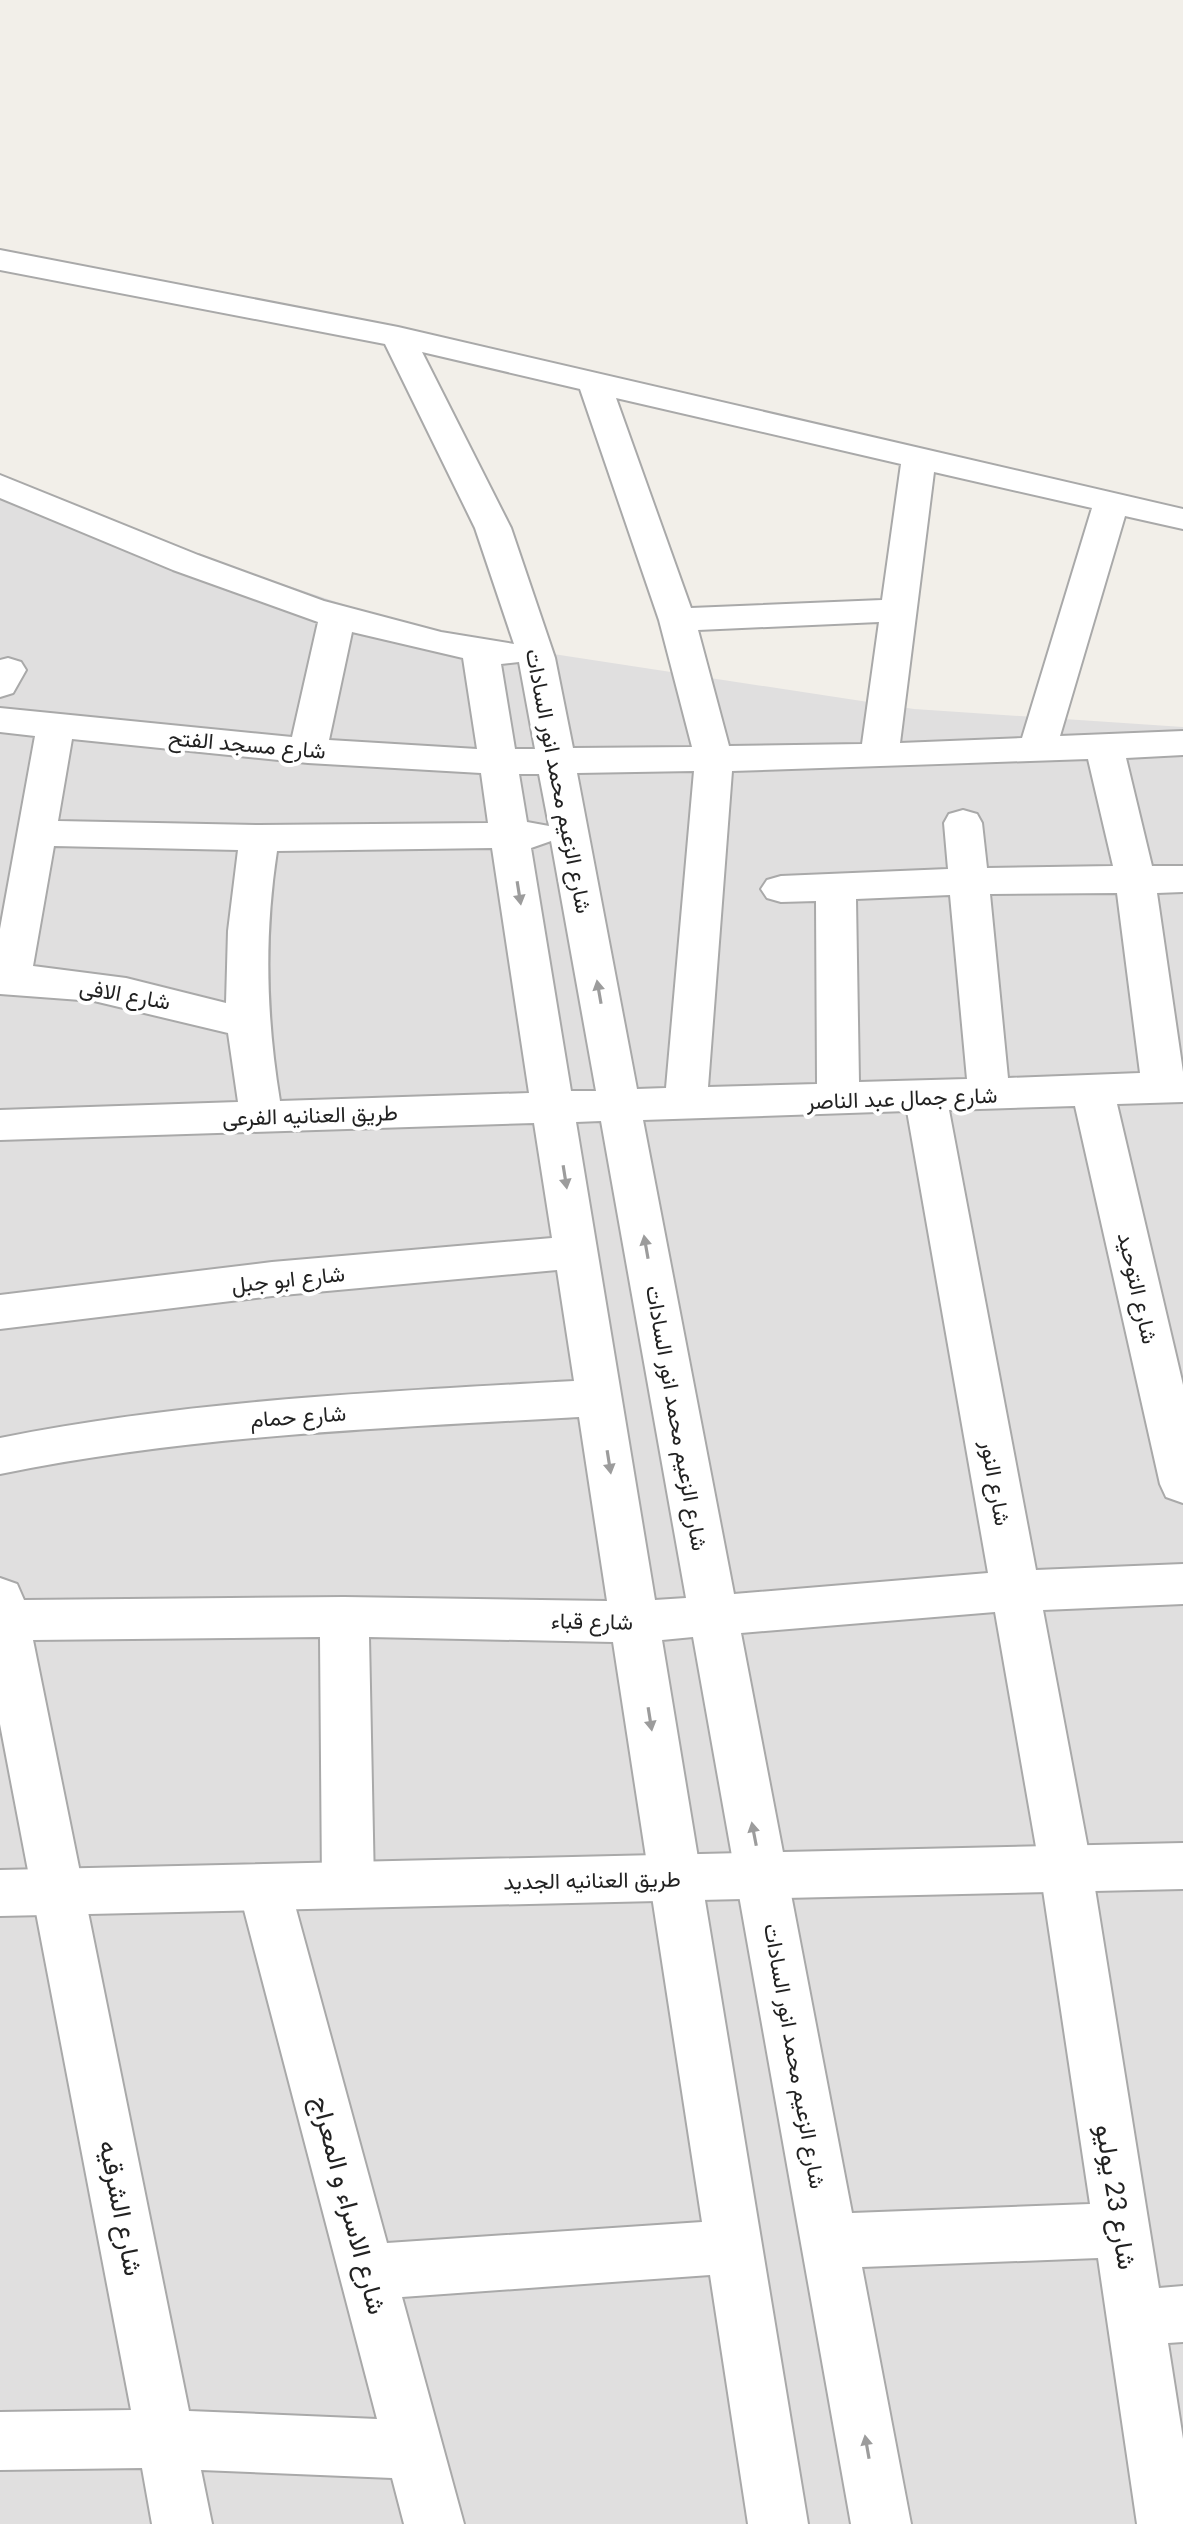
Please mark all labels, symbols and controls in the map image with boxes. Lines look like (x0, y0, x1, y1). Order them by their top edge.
street label: شارع الزعيم محمد انور السادات (519, 646, 598, 916)
street label: شارع مسجد الفتح (167, 723, 327, 766)
one-way arrow (513, 881, 525, 906)
street label: شارع الافى (77, 972, 173, 1017)
one-way arrow (592, 979, 605, 1004)
street label: شارع جمال عبد الناصر (805, 1081, 998, 1116)
street label: طريق العنانيه الفرعى (222, 1098, 398, 1132)
one-way arrow (559, 1165, 572, 1190)
street label: شارع التوحيد (1111, 1230, 1164, 1347)
one-way arrow (639, 1235, 651, 1260)
street label: شارع ابو جبل (230, 1259, 346, 1300)
street label: شارع الزعيم محمد انور السادات (639, 1283, 714, 1553)
street label: شارع حمام (249, 1399, 347, 1434)
street label: شارع النور (974, 1437, 1017, 1528)
one-way arrow (603, 1450, 616, 1475)
street label: شارع قباء (551, 1606, 633, 1637)
one-way arrow (644, 1707, 657, 1732)
one-way arrow (747, 1821, 759, 1846)
street label: طريق العنانيه الجديد (503, 1864, 681, 1896)
street label: شارع الزعيم محمد انور السادات (757, 1921, 832, 2191)
street label: شارع الاسراء و المعراج (303, 2092, 395, 2318)
street label: شارع 23 يوليو (1087, 2122, 1144, 2272)
street label: شارع الشرقيه (90, 2137, 151, 2279)
one-way arrow (860, 2435, 872, 2460)

